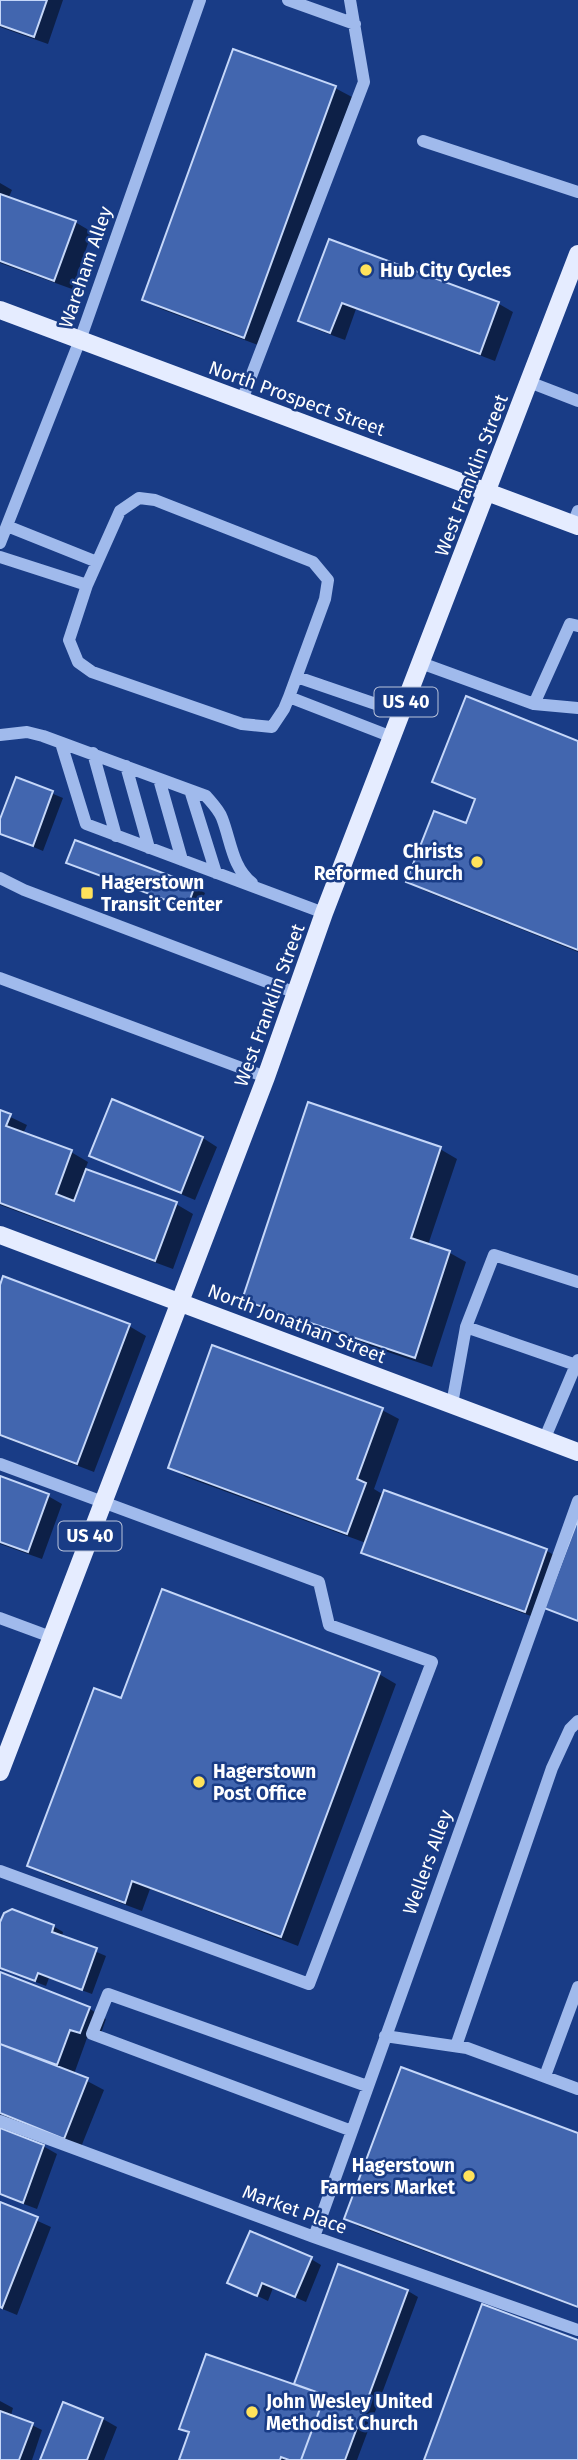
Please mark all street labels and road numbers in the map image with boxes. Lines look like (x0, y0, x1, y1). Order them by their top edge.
street label: Wareham Alley (54, 203, 117, 331)
street label: North Prospect Street (206, 356, 388, 441)
street label: West Franklin Street (430, 391, 513, 560)
road number: US 40 (374, 688, 438, 716)
street label: West Franklin Street (229, 920, 310, 1090)
street label: North Jonathan Street (205, 1279, 389, 1368)
road number: US 40 (58, 1521, 122, 1550)
street label: Wellers Alley (398, 1806, 457, 1918)
street label: Market Place (239, 2180, 350, 2239)

